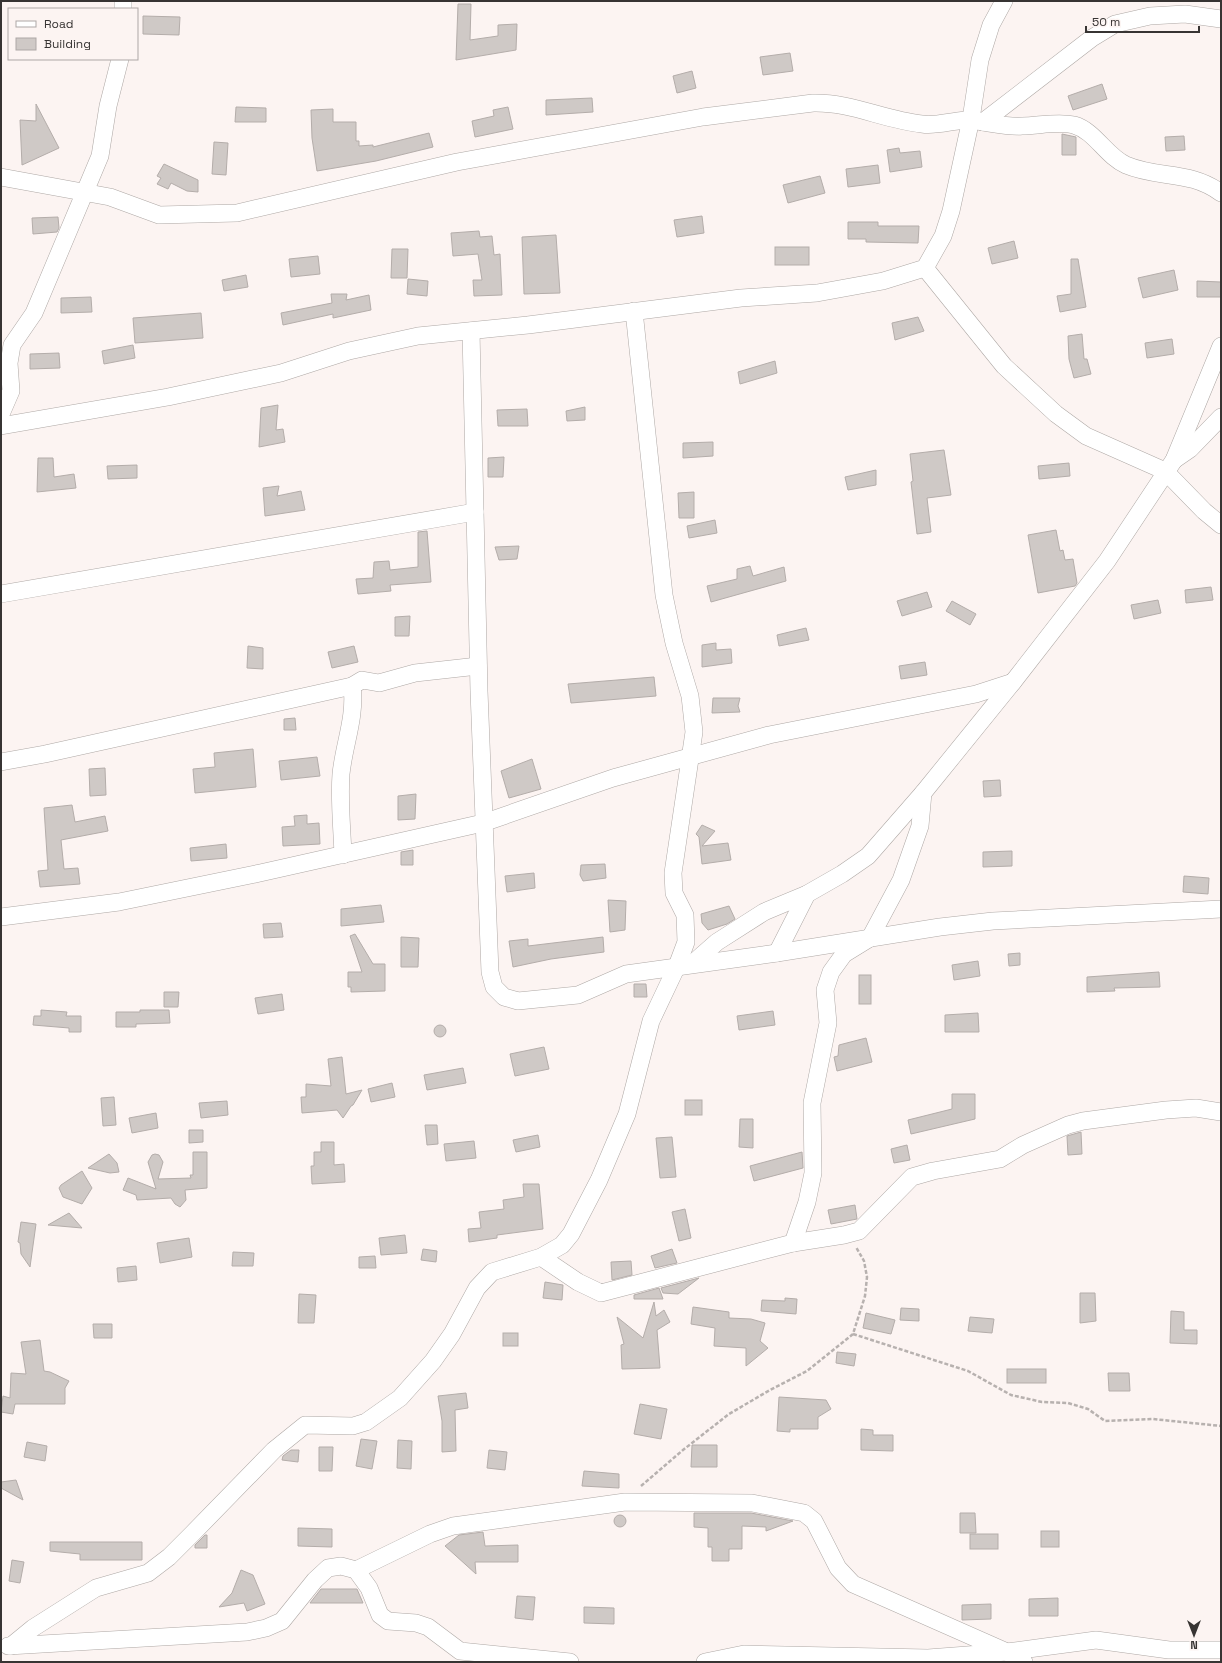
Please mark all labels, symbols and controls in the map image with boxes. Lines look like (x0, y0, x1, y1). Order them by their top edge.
legend (8, 8, 138, 60)
scale bar (1086, 8, 1199, 34)
text: 50 m (1092, 14, 1120, 30)
text: Road (44, 16, 73, 32)
text: Building (44, 36, 91, 52)
north arrow (1174, 1615, 1214, 1655)
text: N (1190, 1638, 1198, 1652)

